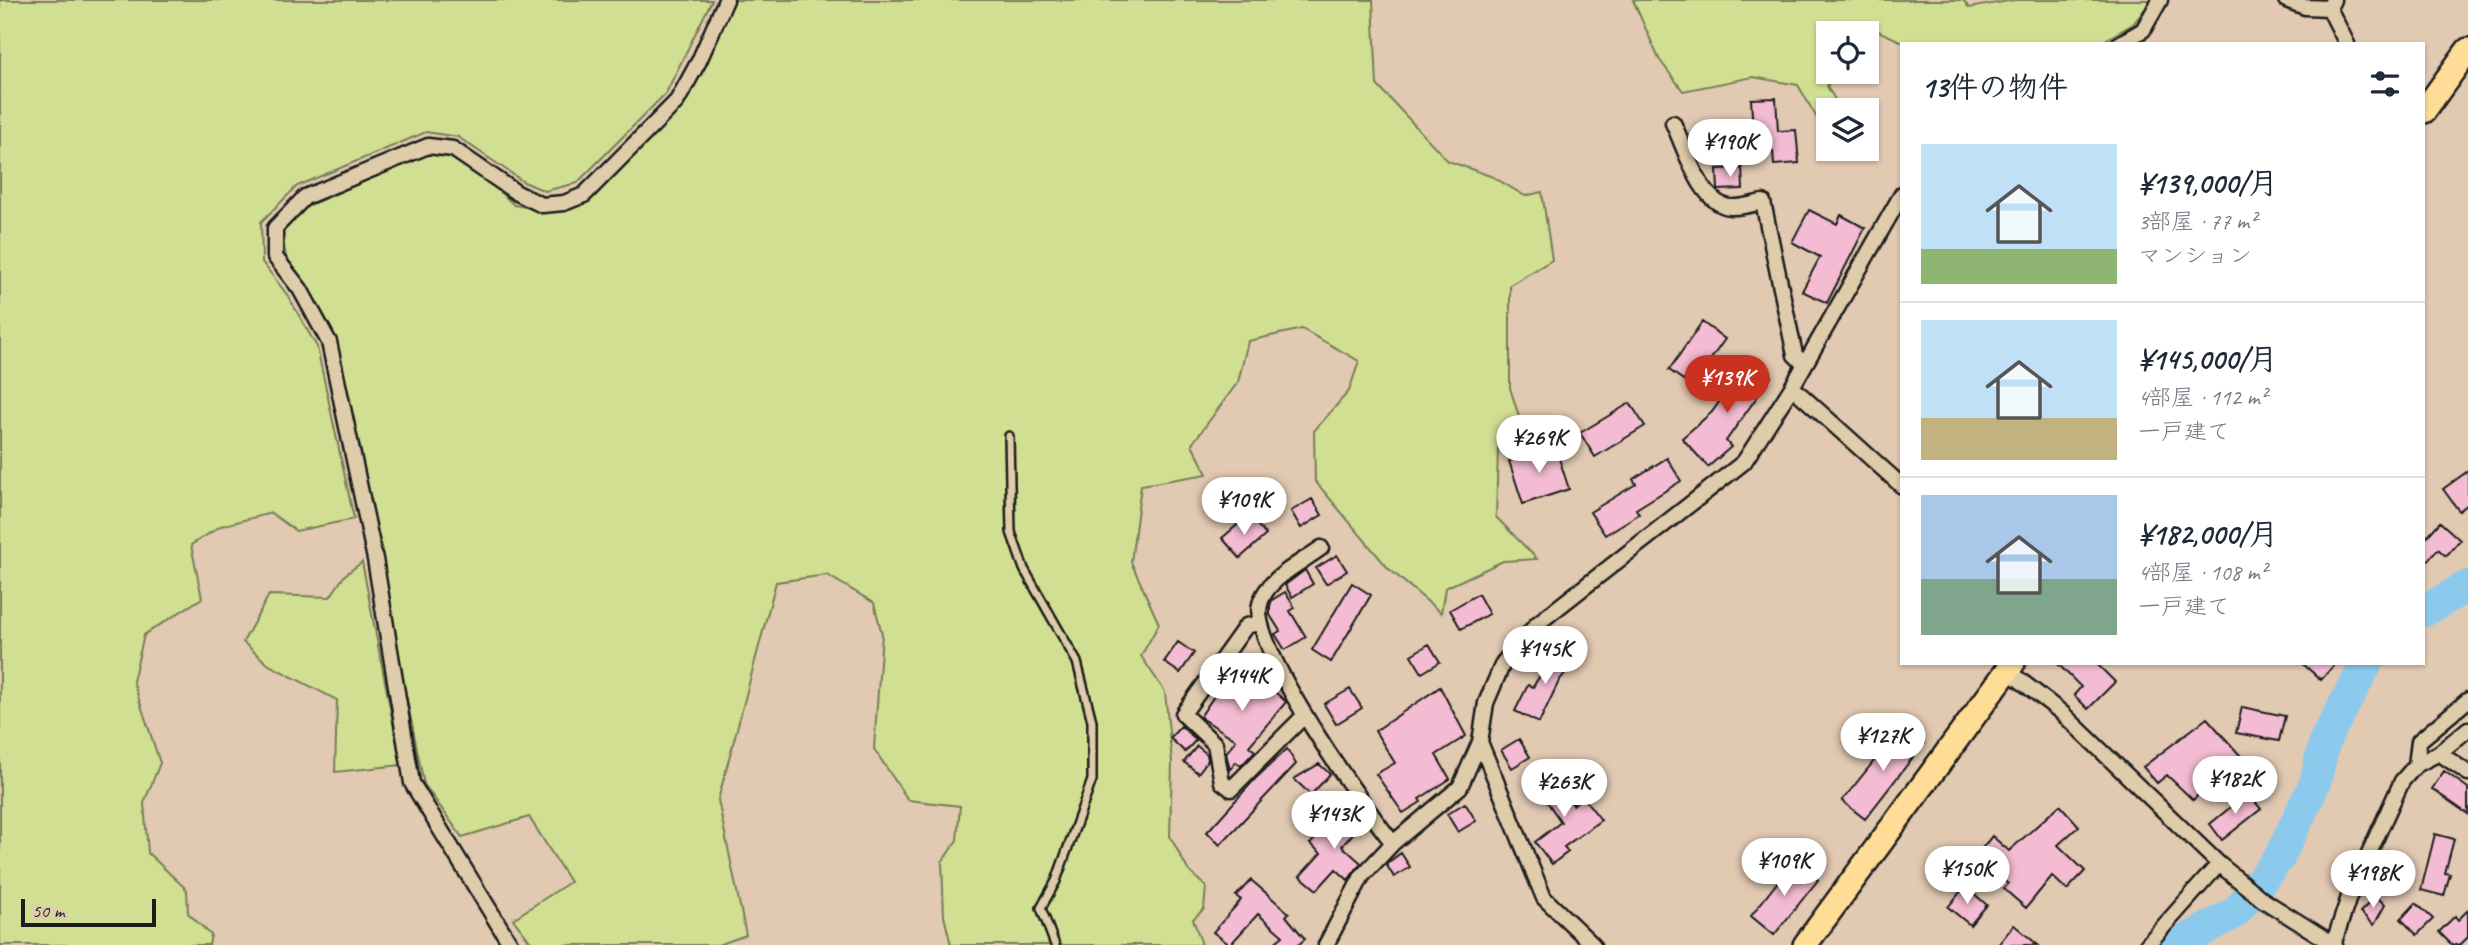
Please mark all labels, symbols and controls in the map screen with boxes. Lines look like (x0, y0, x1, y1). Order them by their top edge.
map controls (1816, 21, 1879, 161)
button: locate (1816, 21, 1879, 84)
icon: filters (2366, 65, 2404, 103)
text: 13件の物件 (1921, 68, 2068, 106)
button: layers (1816, 98, 1879, 161)
pin: ¥190K (1681, 120, 1779, 179)
text: ¥190K (1704, 127, 1756, 156)
text: ¥139,000/月 (2138, 164, 2278, 202)
icon: home (1977, 172, 2061, 256)
text: 3部屋 · 77 m² (2138, 207, 2256, 236)
text: マンション (2138, 241, 2252, 270)
text: ¥145,000/月 (2138, 340, 2278, 378)
icon: home (1977, 348, 2061, 432)
pin: ¥139K (1678, 356, 1776, 415)
text: ¥139K (1701, 363, 1753, 392)
text: 4部屋 · 112 m² (2138, 383, 2267, 412)
pin: ¥269K (1490, 416, 1588, 475)
text: 一戸建て (2138, 417, 2230, 446)
text: ¥269K (1512, 423, 1566, 452)
pin: ¥109K (1195, 477, 1293, 537)
text: ¥109K (1218, 485, 1270, 514)
text: ¥182,000/月 (2138, 515, 2278, 553)
icon: home (1977, 523, 2061, 607)
text: 4部屋 · 108 m² (2138, 558, 2267, 587)
text: 一戸建て (2138, 592, 2230, 621)
pin: ¥145K (1496, 626, 1594, 686)
text: ¥145K (1519, 634, 1571, 663)
pin: ¥144K (1193, 654, 1291, 713)
text: ¥144K (1215, 661, 1269, 690)
pin: ¥127K (1834, 714, 1932, 773)
text: ¥127K (1857, 721, 1910, 750)
pin: ¥182K (2186, 756, 2284, 816)
pin: ¥263K (1515, 760, 1613, 819)
text: ¥182K (2208, 764, 2262, 793)
text: ¥263K (1537, 767, 1591, 796)
pin: ¥143K (1285, 792, 1383, 851)
text: ¥143K (1307, 799, 1361, 828)
pin: ¥109K (1735, 838, 1833, 898)
text: ¥109K (1758, 846, 1810, 875)
pin: ¥150K (1918, 846, 2016, 906)
pin: ¥198K (2324, 850, 2422, 910)
text: ¥150K (1941, 854, 1993, 883)
text: ¥198K (2347, 858, 2399, 887)
scale bar (21, 896, 156, 928)
text: 50 m (32, 899, 64, 923)

